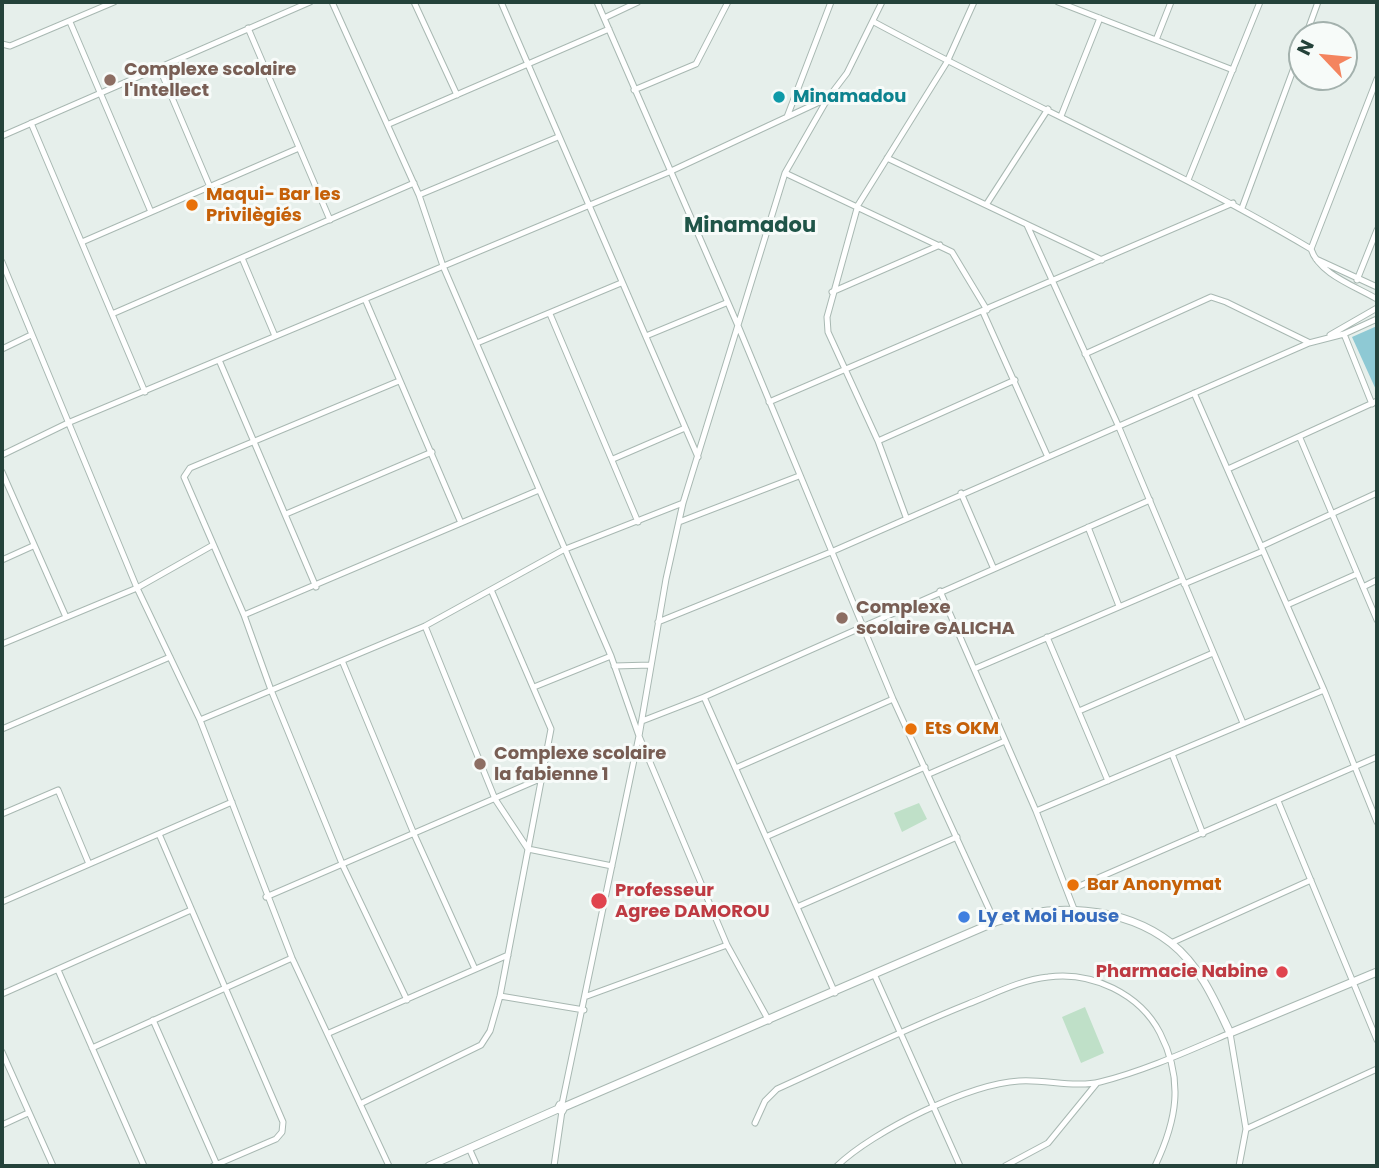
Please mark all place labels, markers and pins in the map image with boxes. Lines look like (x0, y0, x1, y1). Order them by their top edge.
place label: Complexe scolaire l'Intellect (124, 59, 296, 102)
marker: Complexe scolaire l'Intellect (102, 72, 118, 88)
place label: Minamadou (793, 86, 906, 108)
marker: Minamadou (771, 89, 787, 105)
place label: Maqui- Bar les Privilègiés (206, 184, 341, 227)
marker: Maqui- Bar les Privilègiés (184, 197, 200, 213)
place label: Complexe scolaire GALICHA (856, 597, 1015, 640)
marker: Complexe scolaire GALICHA (834, 610, 850, 626)
place label: Ets OKM (925, 718, 999, 740)
marker: Ets OKM (903, 721, 919, 737)
place label: Complexe scolaire la fabienne 1 (494, 743, 666, 786)
marker: Complexe scolaire la fabienne 1 (472, 756, 488, 772)
place label: Bar Anonymat (1087, 874, 1222, 896)
marker: Bar Anonymat (1065, 877, 1081, 893)
place label: Professeur Agree DAMOROU (615, 880, 770, 922)
marker: Professeur Agree DAMOROU (589, 891, 609, 911)
place label: Ly et Moi House (978, 906, 1119, 928)
marker: Ly et Moi House (956, 909, 972, 925)
place label: Pharmacie Nabine (1096, 961, 1268, 983)
marker: Pharmacie Nabine (1274, 964, 1290, 980)

